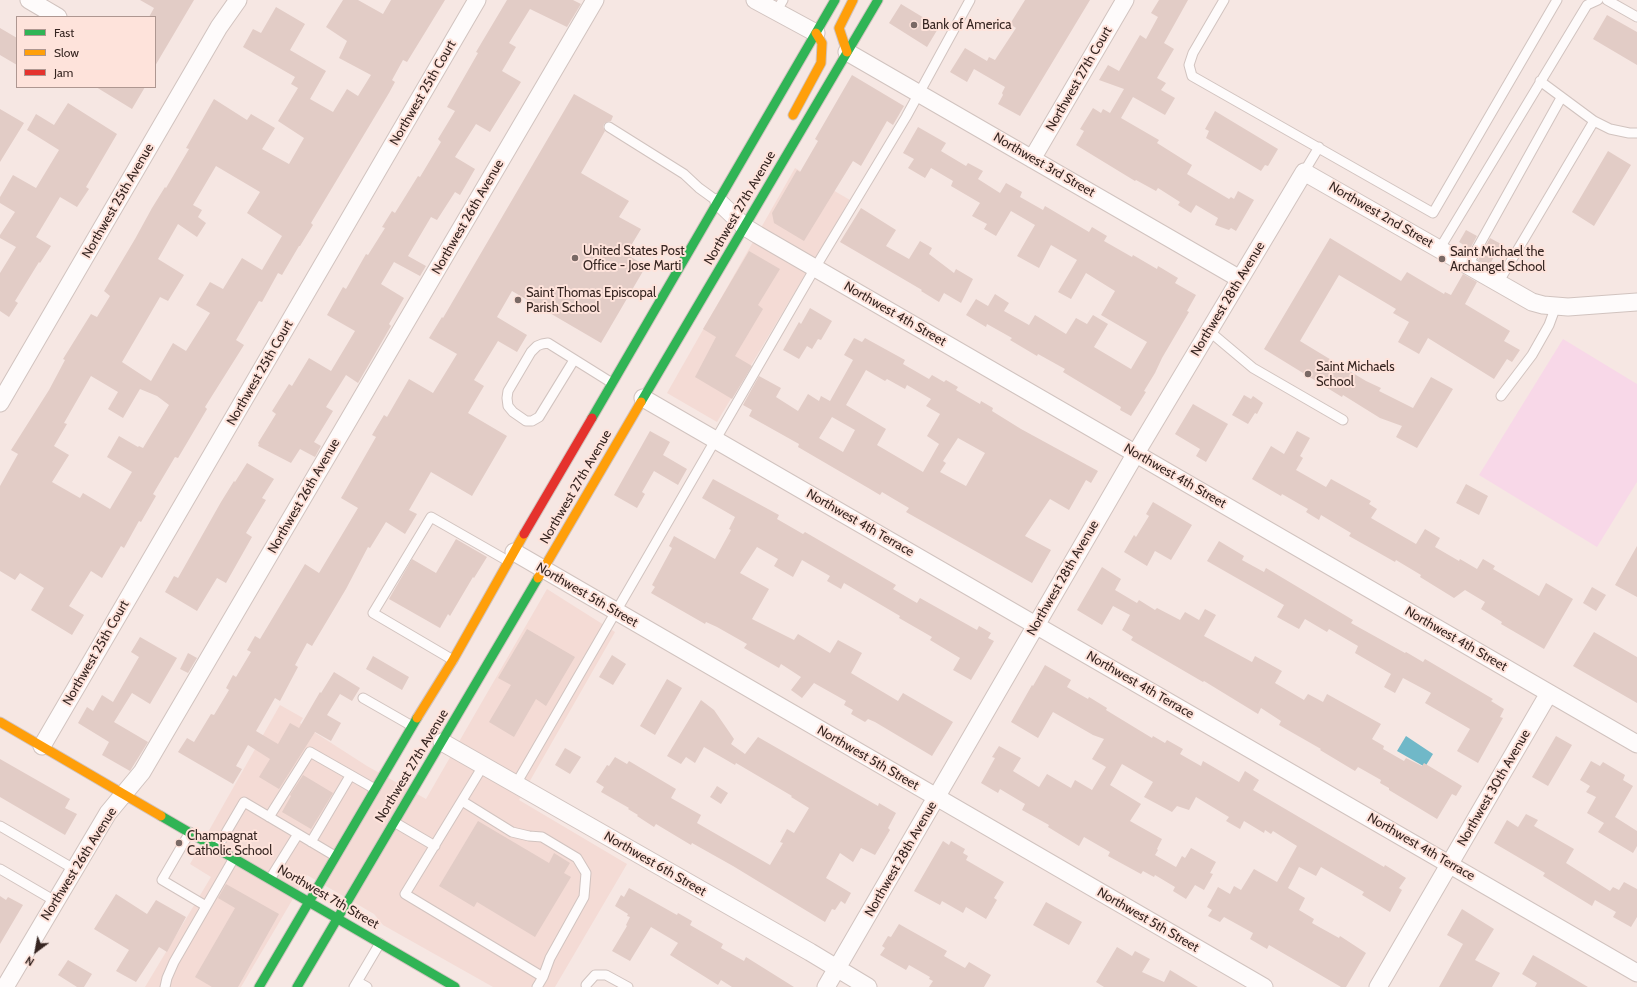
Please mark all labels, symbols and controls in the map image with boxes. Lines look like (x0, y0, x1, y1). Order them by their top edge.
legend (16, 16, 156, 88)
place label: Bank of America (922, 17, 1011, 33)
marker: Bank of America (909, 20, 919, 30)
street label: Northwest 27th Court (1043, 24, 1115, 134)
text: Fast (54, 25, 74, 40)
street label: Northwest 25th Court (387, 38, 459, 148)
text: Slow (54, 45, 79, 60)
text: Jam (54, 65, 73, 80)
street label: Northwest 3rd Street (990, 130, 1098, 200)
street label: Northwest 25th Avenue (79, 141, 157, 261)
street label: Northwest 27th Avenue (701, 148, 779, 268)
street label: Northwest 26th Avenue (429, 157, 507, 277)
street label: Northwest 2nd Street (1326, 179, 1436, 251)
street label: Northwest 28th Avenue (1188, 239, 1268, 359)
place label: United States Post Office - Jose Marti (583, 243, 685, 274)
place label: Saint Michael the Archangel School (1450, 244, 1545, 275)
marker: United States Post Office - Jose Marti (570, 253, 580, 263)
marker: Saint Michael the Archangel School (1437, 254, 1447, 264)
street label: Northwest 4th Street (841, 278, 949, 350)
place label: Saint Thomas Episcopal Parish School (526, 285, 656, 316)
marker: Saint Thomas Episcopal Parish School (513, 295, 523, 305)
street label: Northwest 25th Court (224, 318, 296, 428)
place label: Saint Michaels School (1316, 359, 1395, 390)
marker: Saint Michaels School (1303, 369, 1313, 379)
street label: Northwest 27th Avenue (537, 427, 615, 547)
street label: Northwest 26th Avenue (265, 436, 343, 556)
street label: Northwest 4th Street (1121, 440, 1229, 512)
street label: Northwest 4th Terrace (803, 486, 917, 560)
street label: Northwest 28th Avenue (1024, 518, 1102, 638)
street label: Northwest 5th Street (533, 559, 641, 631)
street label: Northwest 25th Court (60, 598, 132, 708)
street label: Northwest 4th Street (1402, 603, 1510, 675)
street label: Northwest 4th Terrace (1083, 648, 1197, 722)
street label: Northwest 27th Avenue (372, 707, 452, 825)
street label: Northwest 5th Street (814, 722, 922, 794)
street label: Northwest 30th Avenue (1454, 727, 1534, 849)
street label: Northwest 28th Avenue (862, 799, 940, 919)
street label: Northwest 26th Avenue (38, 805, 120, 923)
street label: Northwest 4th Terrace (1364, 810, 1478, 884)
place label: Champagnat Catholic School (187, 828, 272, 859)
street label: Northwest 6th Street (601, 828, 709, 900)
marker: Champagnat Catholic School (174, 838, 184, 848)
street label: Northwest 7th Street (274, 862, 382, 932)
street label: Northwest 5th Street (1094, 884, 1202, 956)
north arrow (16, 931, 56, 971)
text: N (23, 953, 37, 969)

